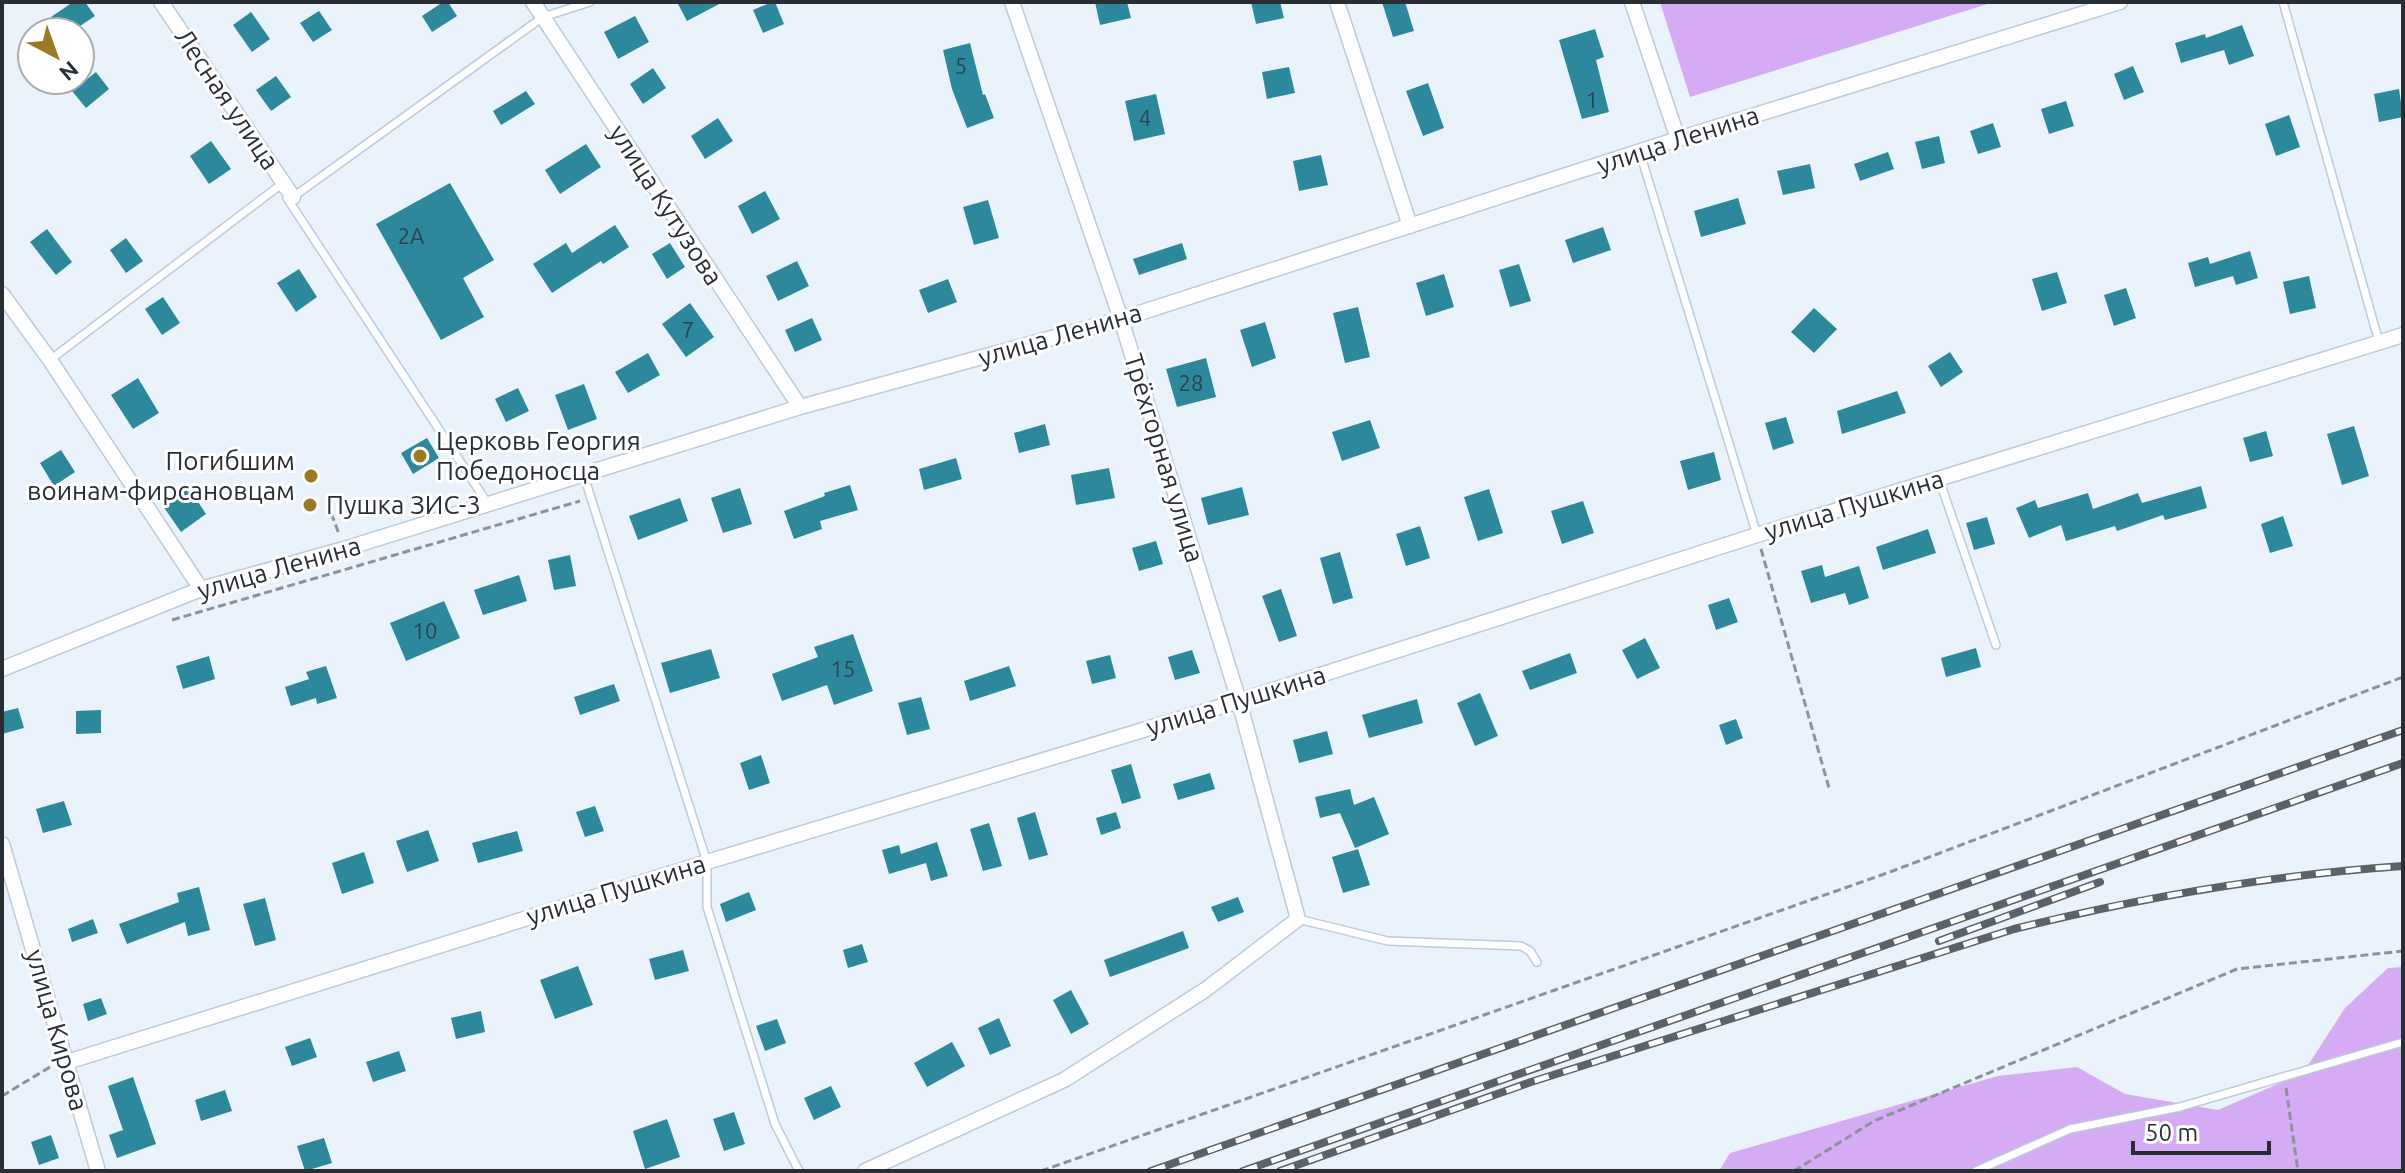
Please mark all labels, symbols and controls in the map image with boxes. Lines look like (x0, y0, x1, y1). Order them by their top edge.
north arrow (16, 16, 96, 96)
street label: Лесная улица (170, 23, 285, 175)
house number: 5 (955, 53, 967, 78)
text: N (55, 57, 84, 86)
house number: 1 (1586, 87, 1598, 112)
street label: улица Ленина (1593, 100, 1762, 179)
house number: 4 (1139, 105, 1151, 130)
street label: улица Кутузова (604, 119, 729, 290)
house number: 2А (398, 223, 425, 248)
street label: улица Ленина (975, 297, 1145, 372)
house number: 7 (682, 317, 694, 342)
street label: Трёхгорная улица (1119, 350, 1210, 566)
house number: 28 (1179, 370, 1203, 395)
place label: Церковь Георгия Победоносца (436, 426, 641, 485)
place label: Погибшим воинам-фирсановцам (27, 446, 295, 505)
marker: Церковь Георгия Победоносца (411, 447, 429, 465)
street label: улица Пушкина (1761, 463, 1947, 546)
marker: Погибшим воинам-фирсановцам (302, 467, 320, 485)
place label: Пушка ЗИС-3 (326, 490, 481, 519)
marker: Пушка ЗИС-3 (301, 496, 319, 514)
street label: улица Ленина (194, 530, 364, 605)
house number: 10 (413, 618, 437, 643)
house number: 15 (831, 656, 855, 681)
street label: улица Пушкина (1143, 659, 1329, 742)
street label: улица Пушкина (523, 848, 709, 931)
street label: улица Кирова (21, 946, 94, 1114)
scale bar (2133, 1105, 2269, 1155)
text: 50 m (2145, 1119, 2198, 1146)

